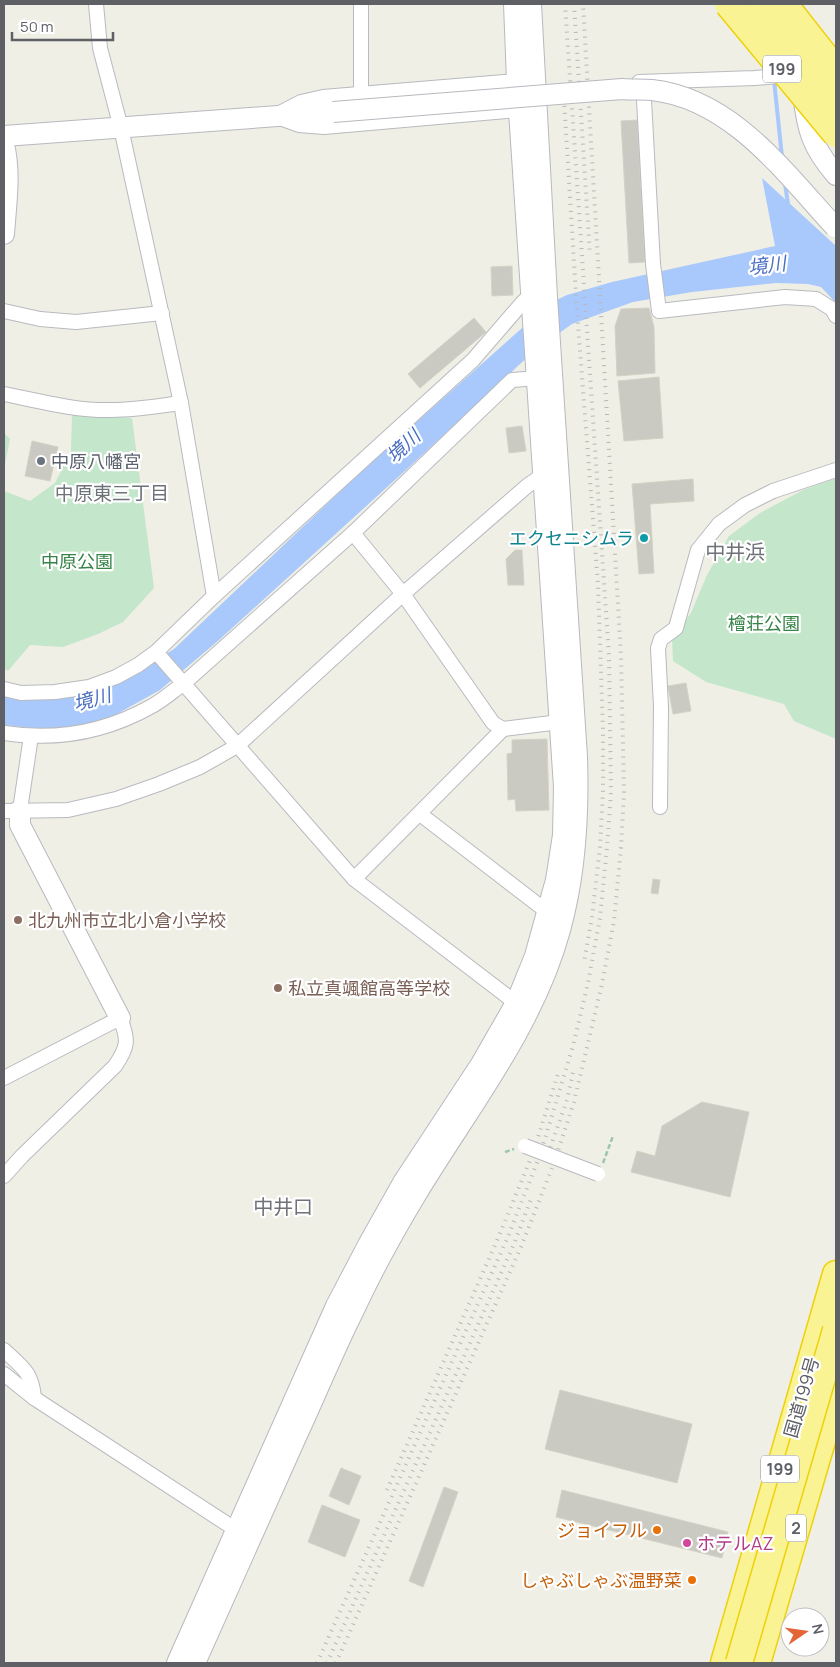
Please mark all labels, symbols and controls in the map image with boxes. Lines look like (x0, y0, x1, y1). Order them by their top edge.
scale bar (12, 10, 114, 42)
text: 50 m (20, 16, 54, 37)
road number: 199 (763, 56, 801, 82)
water label: 境川 (747, 250, 789, 280)
water label: 境川 (380, 422, 427, 468)
place label: 中原八幡宮 (51, 449, 141, 473)
marker: 中原八幡宮 (35, 455, 47, 467)
district label: 中原東三丁目 (55, 480, 169, 506)
place label: エクセニシムラ (509, 526, 634, 550)
marker: エクセニシムラ (638, 532, 650, 544)
district label: 中井浜 (705, 538, 765, 565)
park label: 中原公園 (41, 549, 113, 573)
park label: 檜荘公園 (728, 611, 800, 635)
water label: 境川 (70, 681, 116, 716)
place label: 北九州市立北小倉小学校 (28, 908, 226, 932)
marker: 北九州市立北小倉小学校 (12, 914, 24, 926)
place label: 私立真颯館高等学校 (288, 976, 450, 1000)
marker: 私立真颯館高等学校 (272, 982, 284, 994)
district label: 中井口 (253, 1193, 313, 1220)
street label: 国道199号 (778, 1354, 824, 1440)
road number: 199 (761, 1456, 799, 1482)
road number: 2 (786, 1515, 806, 1542)
place label: ジョイフル (557, 1518, 647, 1542)
marker: ジョイフル (651, 1524, 663, 1536)
place label: ホテルAZ (697, 1531, 773, 1555)
marker: ホテルAZ (681, 1537, 693, 1549)
place label: しゃぶしゃぶ温野菜 (520, 1568, 682, 1592)
marker: しゃぶしゃぶ温野菜 (686, 1574, 698, 1586)
north arrow (780, 1607, 830, 1657)
text: N (808, 1622, 829, 1636)

